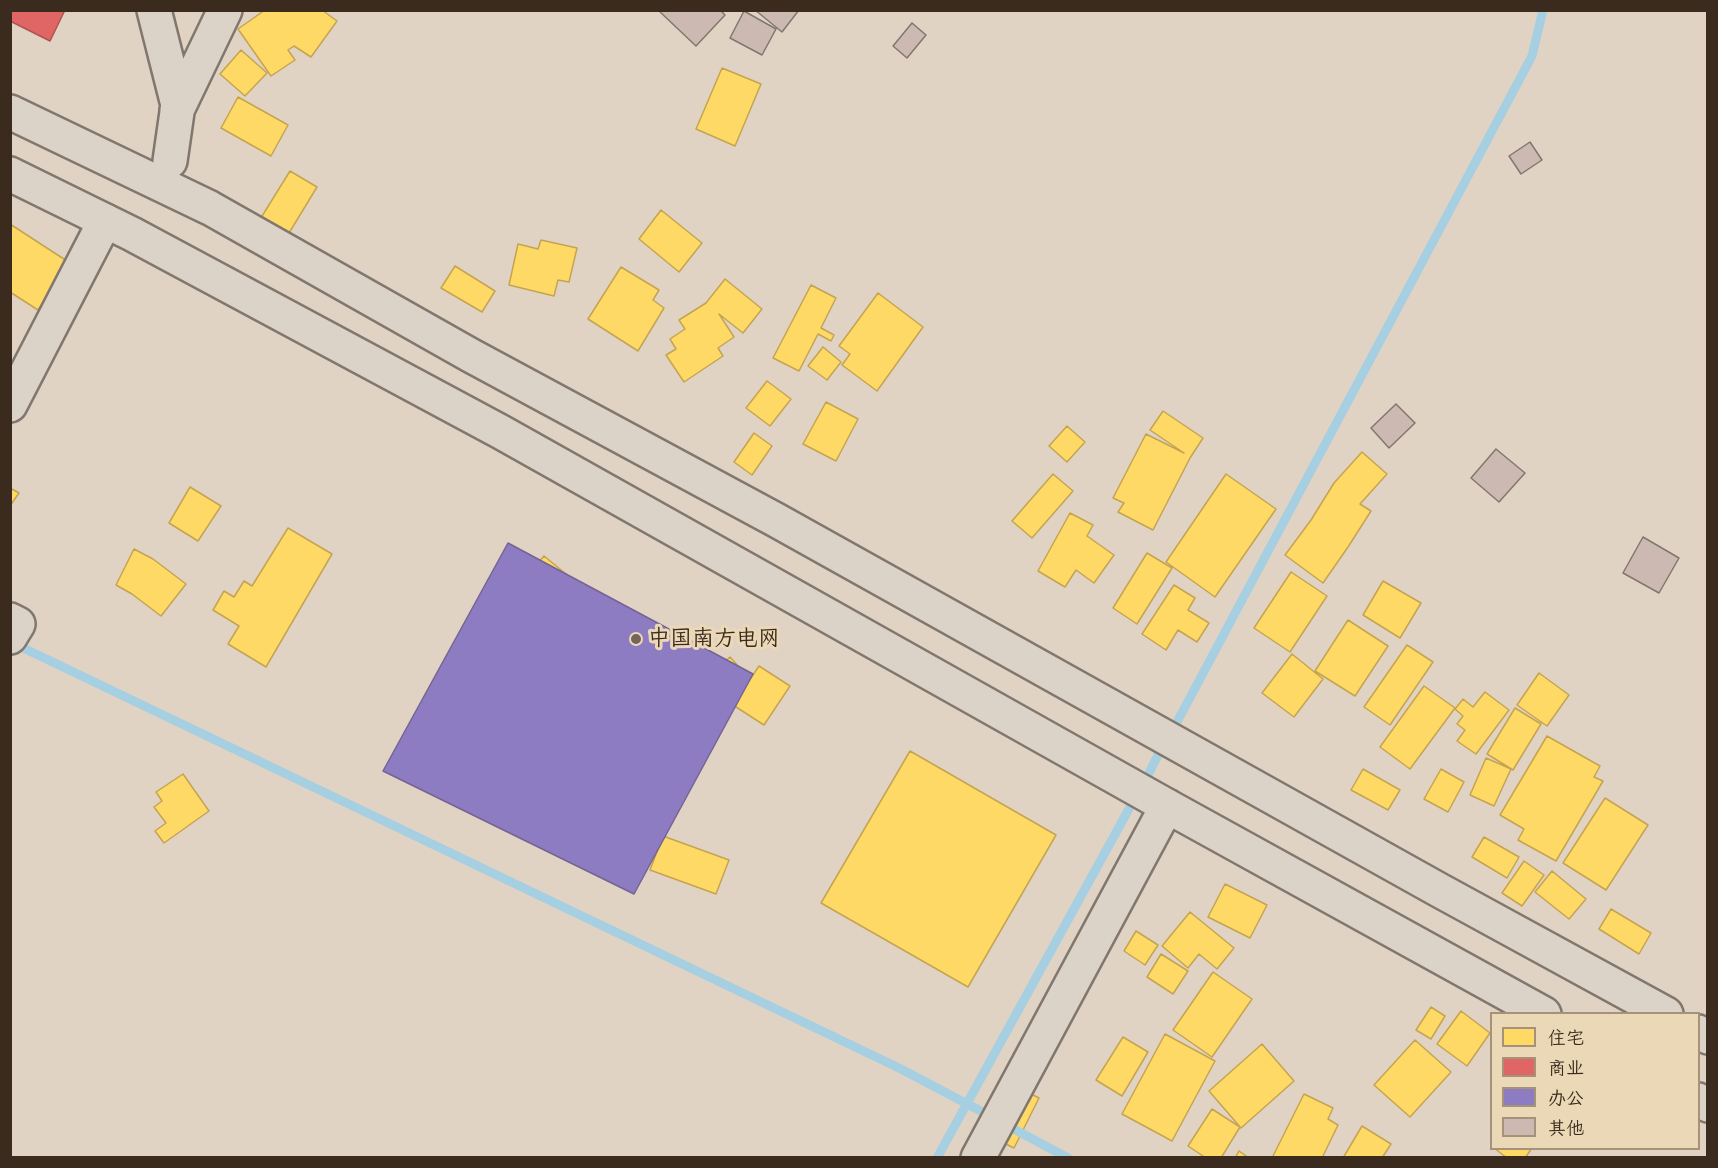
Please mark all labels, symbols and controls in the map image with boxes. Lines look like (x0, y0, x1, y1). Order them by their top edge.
place label: 中国南方电网 (648, 626, 780, 652)
marker: 中国南方电网 (629, 632, 643, 646)
legend (1490, 1012, 1700, 1150)
text: 住宅 (1548, 1027, 1584, 1049)
text: 商业 (1548, 1057, 1584, 1079)
text: 办公 (1548, 1087, 1584, 1109)
text: 其他 (1548, 1117, 1584, 1139)

